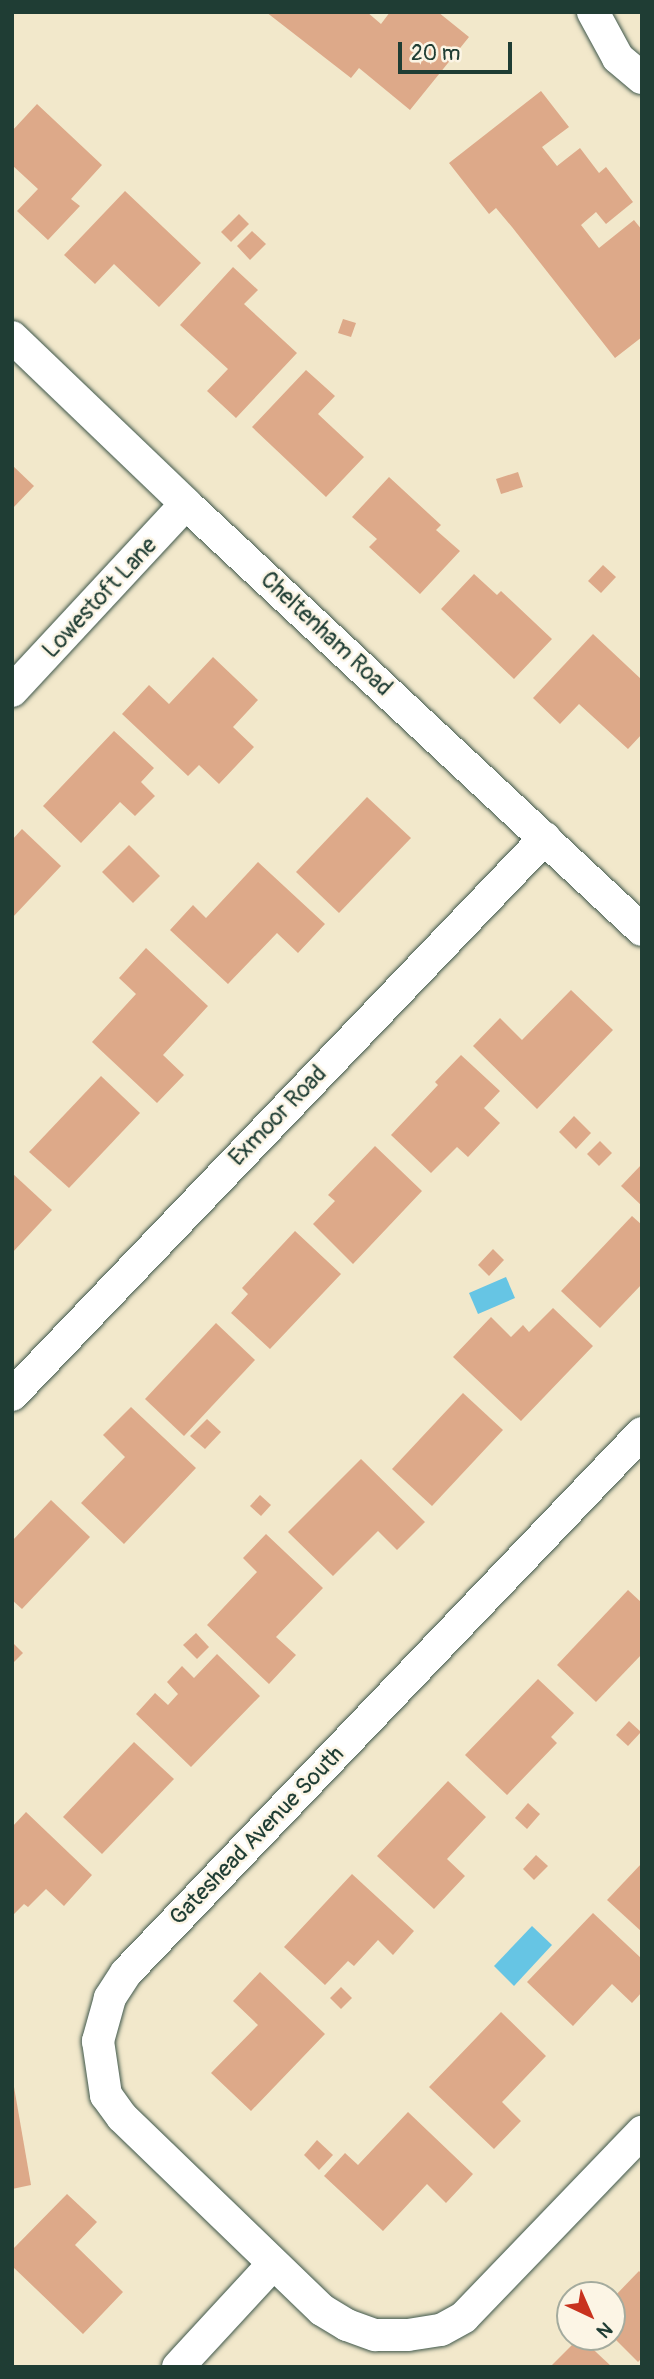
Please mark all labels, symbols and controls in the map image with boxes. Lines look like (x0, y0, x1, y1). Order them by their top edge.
scale bar (402, 28, 516, 72)
text: 20 m (411, 40, 460, 67)
street label: Lowestoft Lane (37, 532, 163, 664)
street label: Cheltenham Road (255, 566, 397, 702)
street label: Exmoor Road (224, 1060, 332, 1172)
street label: Gateshead Avenue South (164, 1741, 350, 1931)
north arrow (556, 2281, 626, 2351)
text: N (591, 2317, 617, 2343)

